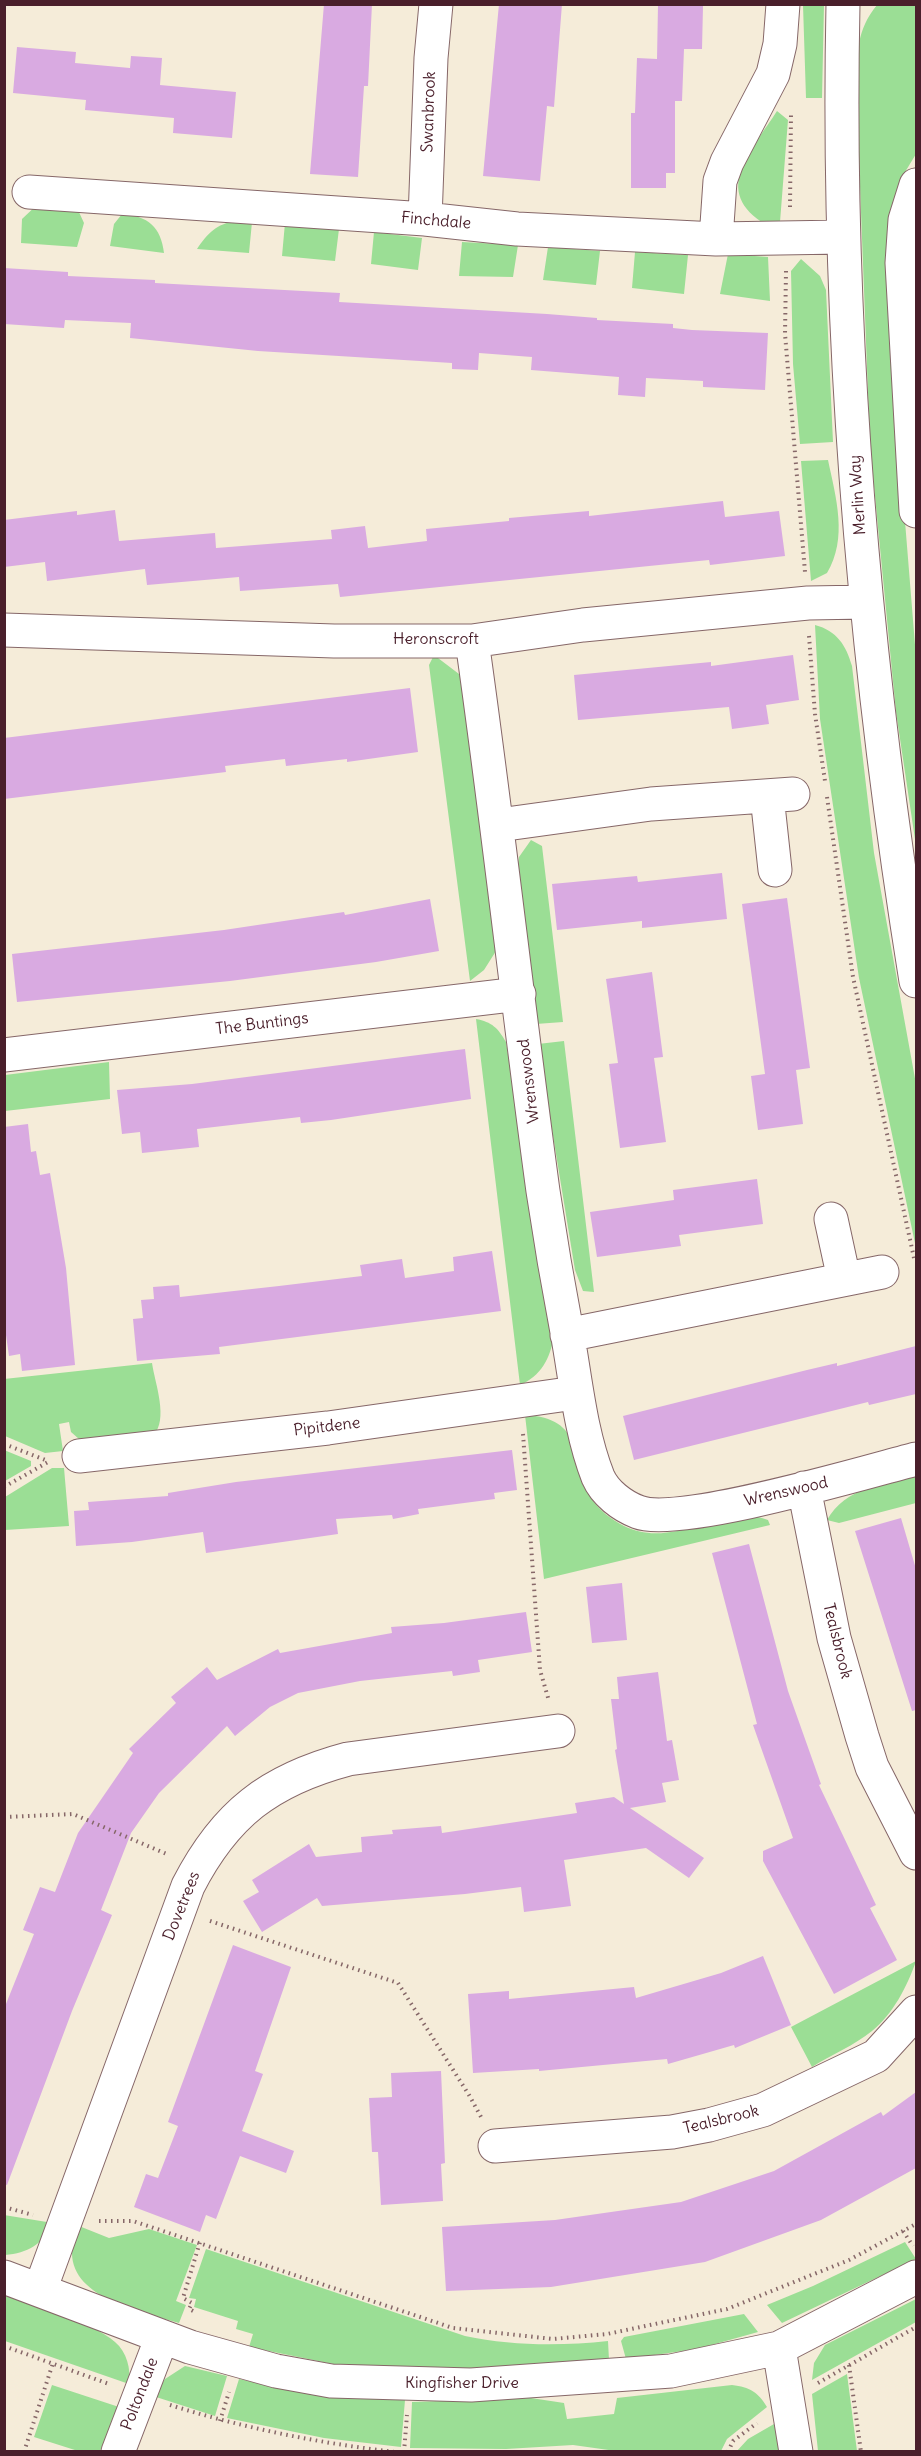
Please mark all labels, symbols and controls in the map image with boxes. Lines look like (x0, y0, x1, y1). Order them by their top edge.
street label: Swanbrook (418, 71, 440, 153)
street label: Finchdale (400, 208, 472, 234)
street label: Merlin Way (846, 454, 870, 536)
street label: Heronscroft (393, 629, 479, 649)
street label: The Buntings (214, 1009, 310, 1039)
street label: Wrenswood (514, 1037, 544, 1125)
street label: Pipitdene (293, 1413, 361, 1441)
street label: Wrenswood (742, 1473, 830, 1511)
street label: Tealsbrook (818, 1601, 856, 1681)
street label: Dovetrees (159, 1869, 205, 1943)
street label: Tealsbrook (681, 2101, 761, 2139)
street label: Poltondale (117, 2355, 163, 2433)
street label: Kingfisher Drive (405, 2373, 519, 2393)

